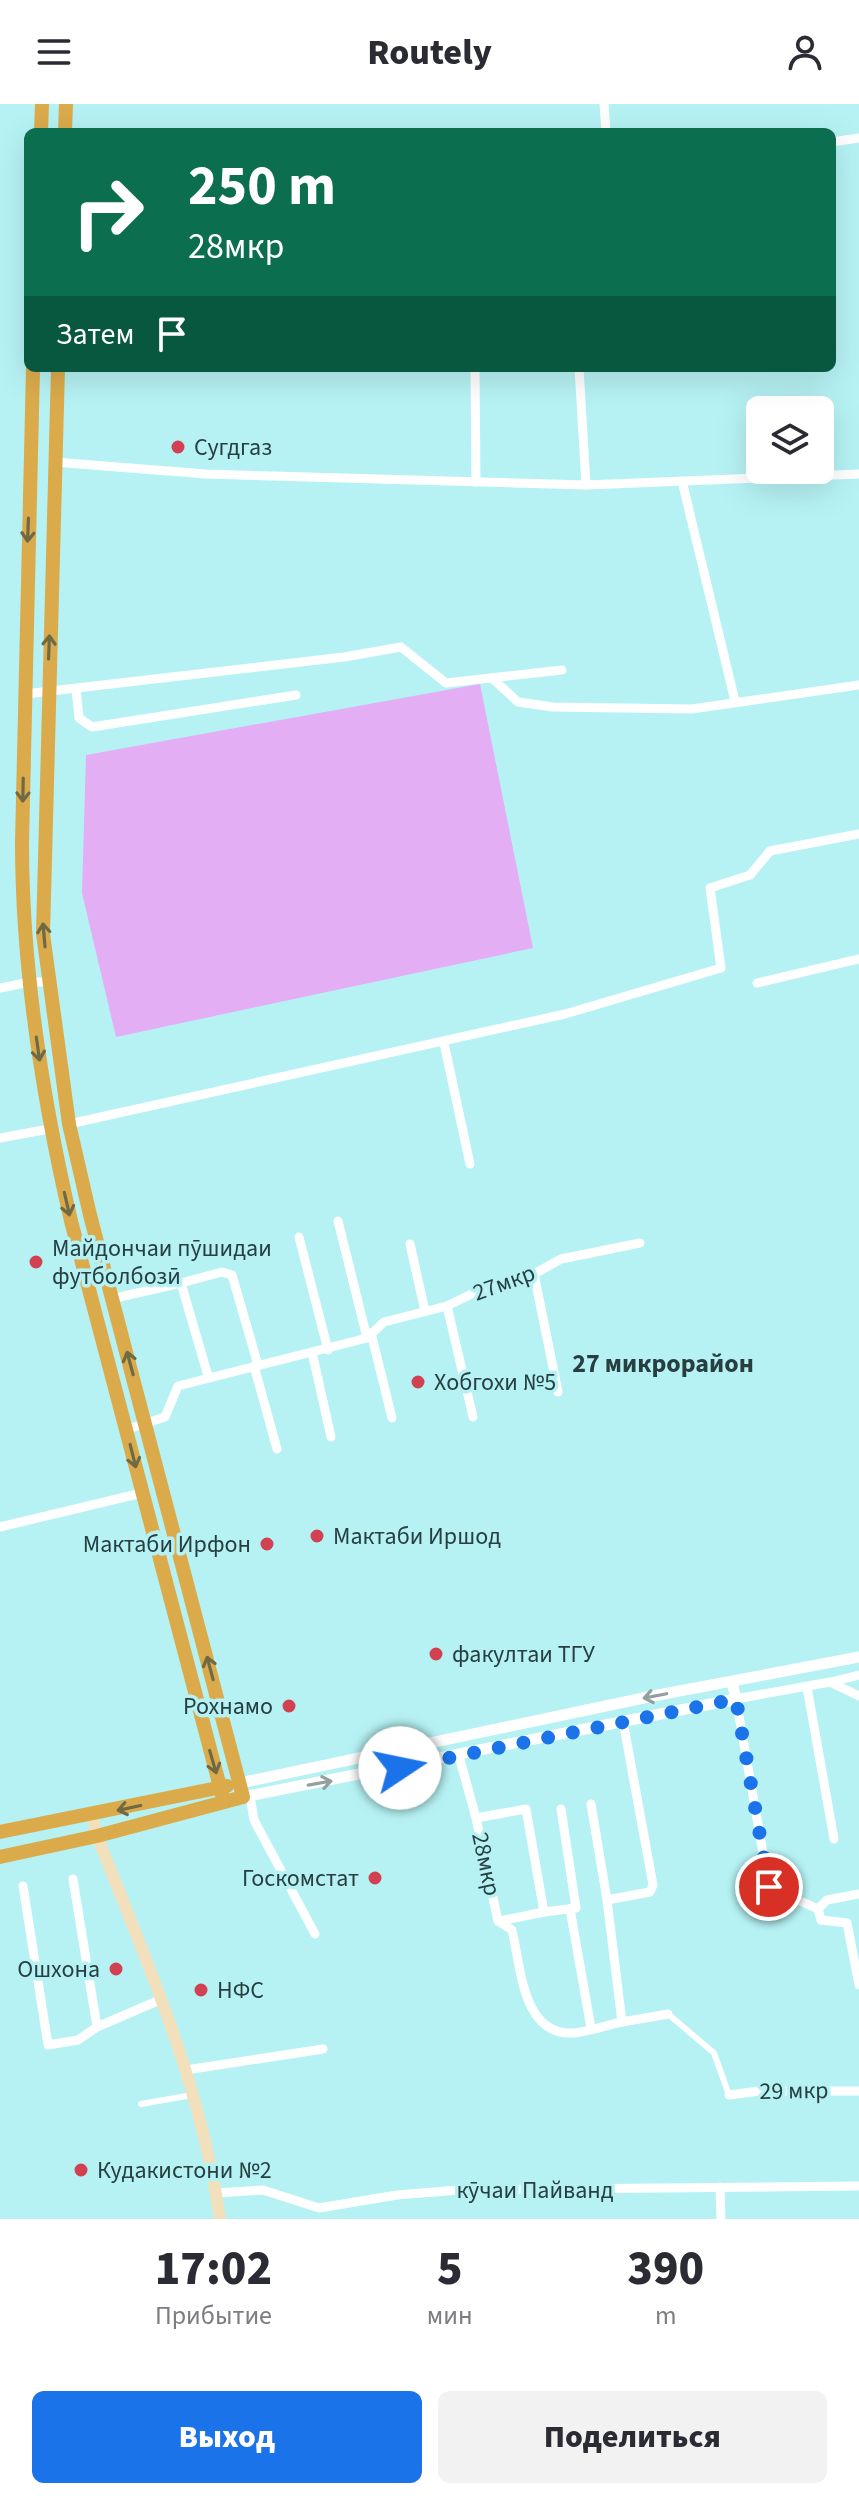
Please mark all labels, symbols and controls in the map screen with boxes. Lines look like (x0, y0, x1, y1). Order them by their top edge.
text: Routely (367, 27, 492, 78)
icon: menu (32, 30, 76, 74)
icon: person (783, 30, 827, 74)
text: 250 m (188, 147, 336, 226)
icon: right (56, 160, 160, 264)
text: 28мкр (188, 221, 284, 272)
icon: arrive (150, 312, 194, 356)
text: Затем (56, 313, 134, 356)
map controls (746, 396, 834, 484)
button: layers (746, 396, 834, 484)
place label: Сугдгаз (194, 430, 272, 465)
marker: Сугдгаз (169, 438, 187, 456)
one-way arrow (20, 516, 35, 543)
one-way arrow (42, 634, 57, 661)
one-way arrow (15, 776, 31, 803)
one-way arrow (37, 922, 52, 949)
one-way arrow (31, 1036, 46, 1061)
one-way arrow (60, 1191, 75, 1217)
place label: Майдончаи пӯшидаи футболбозӣ (52, 1231, 272, 1294)
marker: Майдончаи пӯшидаи футболбозӣ (27, 1253, 45, 1271)
street label: 27мкр (468, 1256, 540, 1310)
district label: 27 микрорайон (572, 1345, 754, 1382)
one-way arrow (121, 1350, 136, 1376)
place label: Хобгохи №5 (434, 1365, 556, 1400)
marker: Хобгохи №5 (409, 1373, 427, 1391)
one-way arrow (126, 1443, 141, 1469)
place label: Мактаби Иршод (333, 1519, 501, 1554)
place label: Мактаби Ирфон (83, 1527, 251, 1562)
marker: Мактаби Иршод (308, 1527, 326, 1545)
marker: Мактаби Ирфон (258, 1535, 276, 1553)
place label: факултаи ТГУ (452, 1637, 596, 1672)
marker: факултаи ТГУ (427, 1645, 445, 1663)
one-way arrow (201, 1656, 216, 1682)
place label: Рохнамо (183, 1689, 273, 1724)
one-way arrow (643, 1689, 669, 1704)
marker: Рохнамо (280, 1697, 298, 1715)
position arrow (358, 1726, 442, 1810)
one-way arrow (207, 1748, 222, 1774)
one-way arrow (306, 1775, 332, 1790)
one-way arrow (117, 1801, 142, 1816)
street label: 28мкр (462, 1829, 510, 1899)
pin (735, 1853, 803, 1921)
place label: Госкомстат (242, 1861, 359, 1896)
icon: arrive (747, 1865, 791, 1909)
marker: Госкомстат (366, 1869, 384, 1887)
place label: Ошхона (17, 1952, 100, 1987)
marker: Ошхона (107, 1960, 125, 1978)
place label: НФС (217, 1973, 264, 2008)
marker: НФС (192, 1981, 210, 1999)
street label: 29 мкр (759, 2073, 829, 2109)
place label: Кудакистони №2 (97, 2153, 272, 2188)
marker: Кудакистони №2 (72, 2161, 90, 2179)
street label: кӯчаи Пайванд (456, 2173, 614, 2208)
text: 17:02 (155, 2235, 272, 2303)
text: 5 (437, 2235, 463, 2303)
text: 390 (627, 2235, 704, 2303)
text: Прибытие (155, 2297, 272, 2334)
text: мин (427, 2297, 473, 2334)
text: m (655, 2297, 677, 2334)
button: Выход (32, 2391, 422, 2483)
button: Поделиться (438, 2391, 827, 2483)

